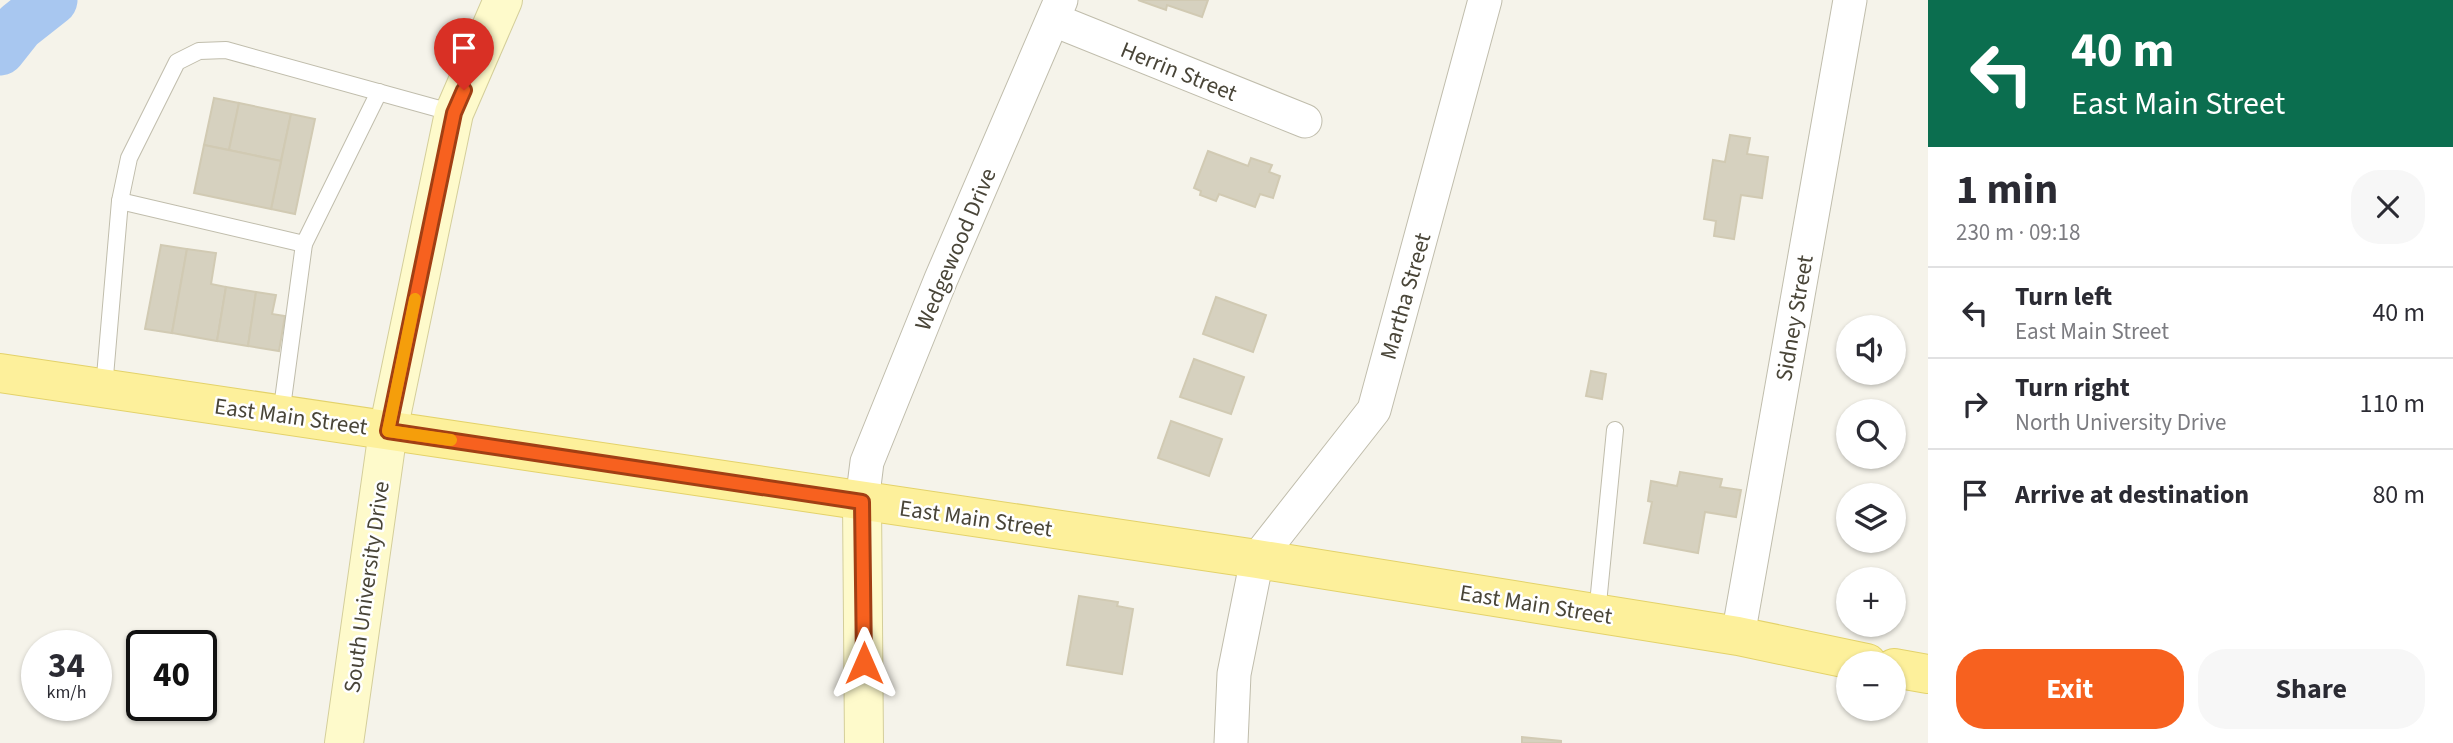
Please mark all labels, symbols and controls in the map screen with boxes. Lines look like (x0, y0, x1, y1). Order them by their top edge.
text: 40 m (2071, 16, 2175, 86)
pin (434, 18, 494, 90)
icon: left (1956, 28, 2047, 119)
icon: arrive (445, 29, 483, 67)
street label: Herrin Street (1116, 33, 1242, 110)
text: East Main Street (2071, 81, 2285, 127)
text: 1 min (1956, 160, 2058, 220)
street label: Wedgewood Drive (906, 163, 1005, 336)
button: close (2351, 170, 2425, 244)
text: 230 m · 09:18 (1956, 216, 2080, 249)
street label: Martha Street (1372, 229, 1439, 363)
street label: Sidney Street (1767, 252, 1822, 384)
text: Turn left (2015, 278, 2112, 315)
icon: left (1956, 294, 1994, 332)
text: 40 m (2372, 294, 2425, 331)
map controls (1836, 315, 1906, 721)
button: sound (1836, 315, 1906, 385)
text: East Main Street (2015, 315, 2169, 348)
text: Turn right (2015, 369, 2130, 406)
icon: right (1956, 385, 1994, 423)
text: 110 m (2359, 385, 2425, 422)
street label: East Main Street (212, 389, 370, 444)
button: search (1836, 399, 1906, 469)
text: North University Drive (2015, 406, 2227, 439)
icon: arrive (1956, 476, 1994, 514)
text: Arrive at destination (2015, 476, 2249, 513)
text: 80 m (2372, 476, 2425, 513)
street label: South University Drive (335, 479, 398, 695)
button: layers (1836, 483, 1906, 553)
street label: East Main Street (897, 491, 1055, 546)
button: + (1836, 567, 1906, 637)
street label: East Main Street (1457, 576, 1615, 633)
position arrow (827, 626, 901, 700)
speed limit sign: 40 (126, 630, 217, 721)
text: 34 (48, 641, 85, 691)
button: Exit (1956, 649, 2184, 729)
button: Share (2198, 649, 2425, 729)
button: − (1836, 651, 1906, 721)
text: km/h (47, 680, 86, 705)

